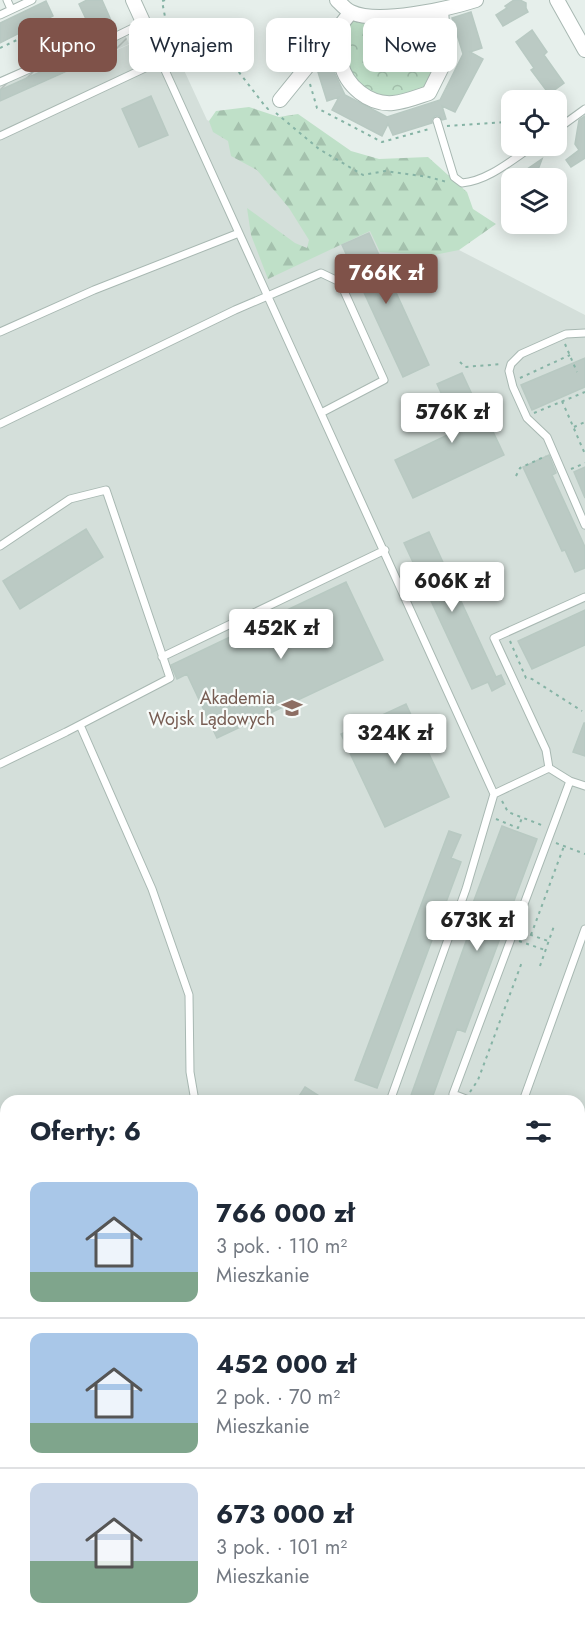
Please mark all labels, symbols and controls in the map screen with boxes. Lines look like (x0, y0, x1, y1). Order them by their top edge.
chip: Kupno (18, 18, 117, 72)
chip: Wynajem (129, 18, 254, 72)
chip: Filtry (266, 18, 351, 72)
chip: Nowe (363, 18, 457, 72)
map controls (501, 90, 567, 234)
button: locate (501, 90, 567, 156)
button: layers (501, 168, 567, 234)
pin: 766K zł (331, 254, 441, 305)
text: 766K zł (349, 259, 423, 288)
pin: 576K zł (397, 393, 507, 444)
text: 576K zł (415, 398, 489, 427)
pin: 606K zł (397, 562, 507, 613)
text: 606K zł (414, 567, 490, 596)
pin: 452K zł (226, 609, 336, 660)
text: 452K zł (243, 614, 319, 643)
place label: Akademia Wojsk Lądowych (149, 685, 275, 732)
school or university icon: Akademia Wojsk Lądowych (280, 696, 304, 720)
pin: 324K zł (340, 714, 450, 765)
text: 324K zł (357, 719, 433, 748)
pin: 673K zł (422, 901, 532, 952)
text: 673K zł (440, 906, 514, 935)
text: Oferty: 6 (30, 1112, 141, 1150)
icon: filters (522, 1115, 555, 1148)
text: 766 000 zł (216, 1194, 354, 1232)
icon: home (78, 1206, 150, 1278)
text: 3 pok. · 110 m² (216, 1232, 347, 1261)
text: Mieszkanie (216, 1261, 309, 1290)
text: 452 000 zł (216, 1345, 356, 1383)
icon: home (78, 1357, 150, 1429)
text: 2 pok. · 70 m² (216, 1383, 340, 1412)
text: Mieszkanie (216, 1412, 309, 1441)
text: 673 000 zł (216, 1495, 353, 1533)
icon: home (78, 1507, 150, 1579)
text: 3 pok. · 101 m² (216, 1533, 347, 1562)
text: Mieszkanie (216, 1562, 309, 1591)

